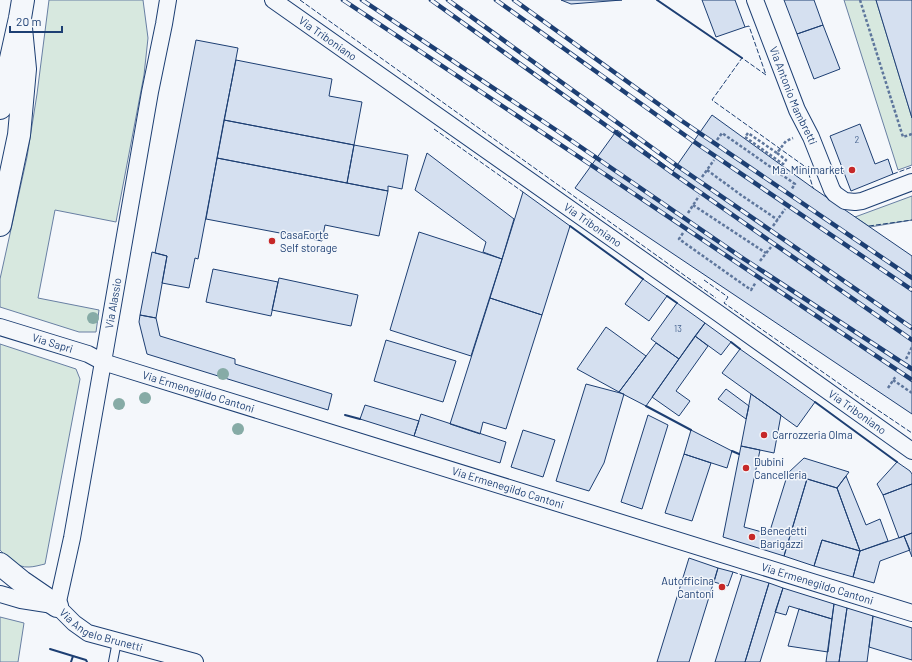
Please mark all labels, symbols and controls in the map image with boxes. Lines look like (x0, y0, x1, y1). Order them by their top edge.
scale bar (10, 8, 62, 34)
street label: Via Triboniano (297, 13, 360, 63)
text: 20 m (16, 14, 42, 28)
street label: Via Antonio Mambretti (767, 44, 820, 147)
house number: 2 (855, 134, 860, 145)
place label: Ma. Minimarket (772, 163, 844, 176)
marker: Ma. Minimarket (847, 165, 857, 175)
street label: Via Triboniano (562, 200, 625, 249)
place label: CasaForte Self storage (280, 228, 338, 254)
marker: CasaForte Self storage (267, 236, 277, 246)
street label: Via Alassio (102, 277, 124, 329)
house number: 13 (674, 323, 682, 334)
street label: Via Sapri (31, 330, 75, 355)
street label: Via Ermenegildo Cantoni (141, 368, 256, 415)
street label: Via Triboniano (826, 387, 889, 437)
place label: Carrozzeria Olma (772, 428, 853, 441)
marker: Carrozzeria Olma (759, 430, 769, 440)
place label: Dubini Cancelleria (754, 455, 807, 481)
marker: Dubini Cancelleria (741, 463, 751, 473)
street label: Via Ermenegildo Cantoni (450, 464, 566, 511)
place label: Benedetti Barigazzi (760, 524, 807, 550)
marker: Benedetti Barigazzi (747, 532, 757, 542)
street label: Via Ermenegildo Cantoni (760, 560, 875, 607)
place label: Autofficina Cantoni (661, 574, 714, 600)
marker: Autofficina Cantoni (717, 582, 727, 592)
street label: Via Angelo Brunetti (57, 605, 145, 654)

